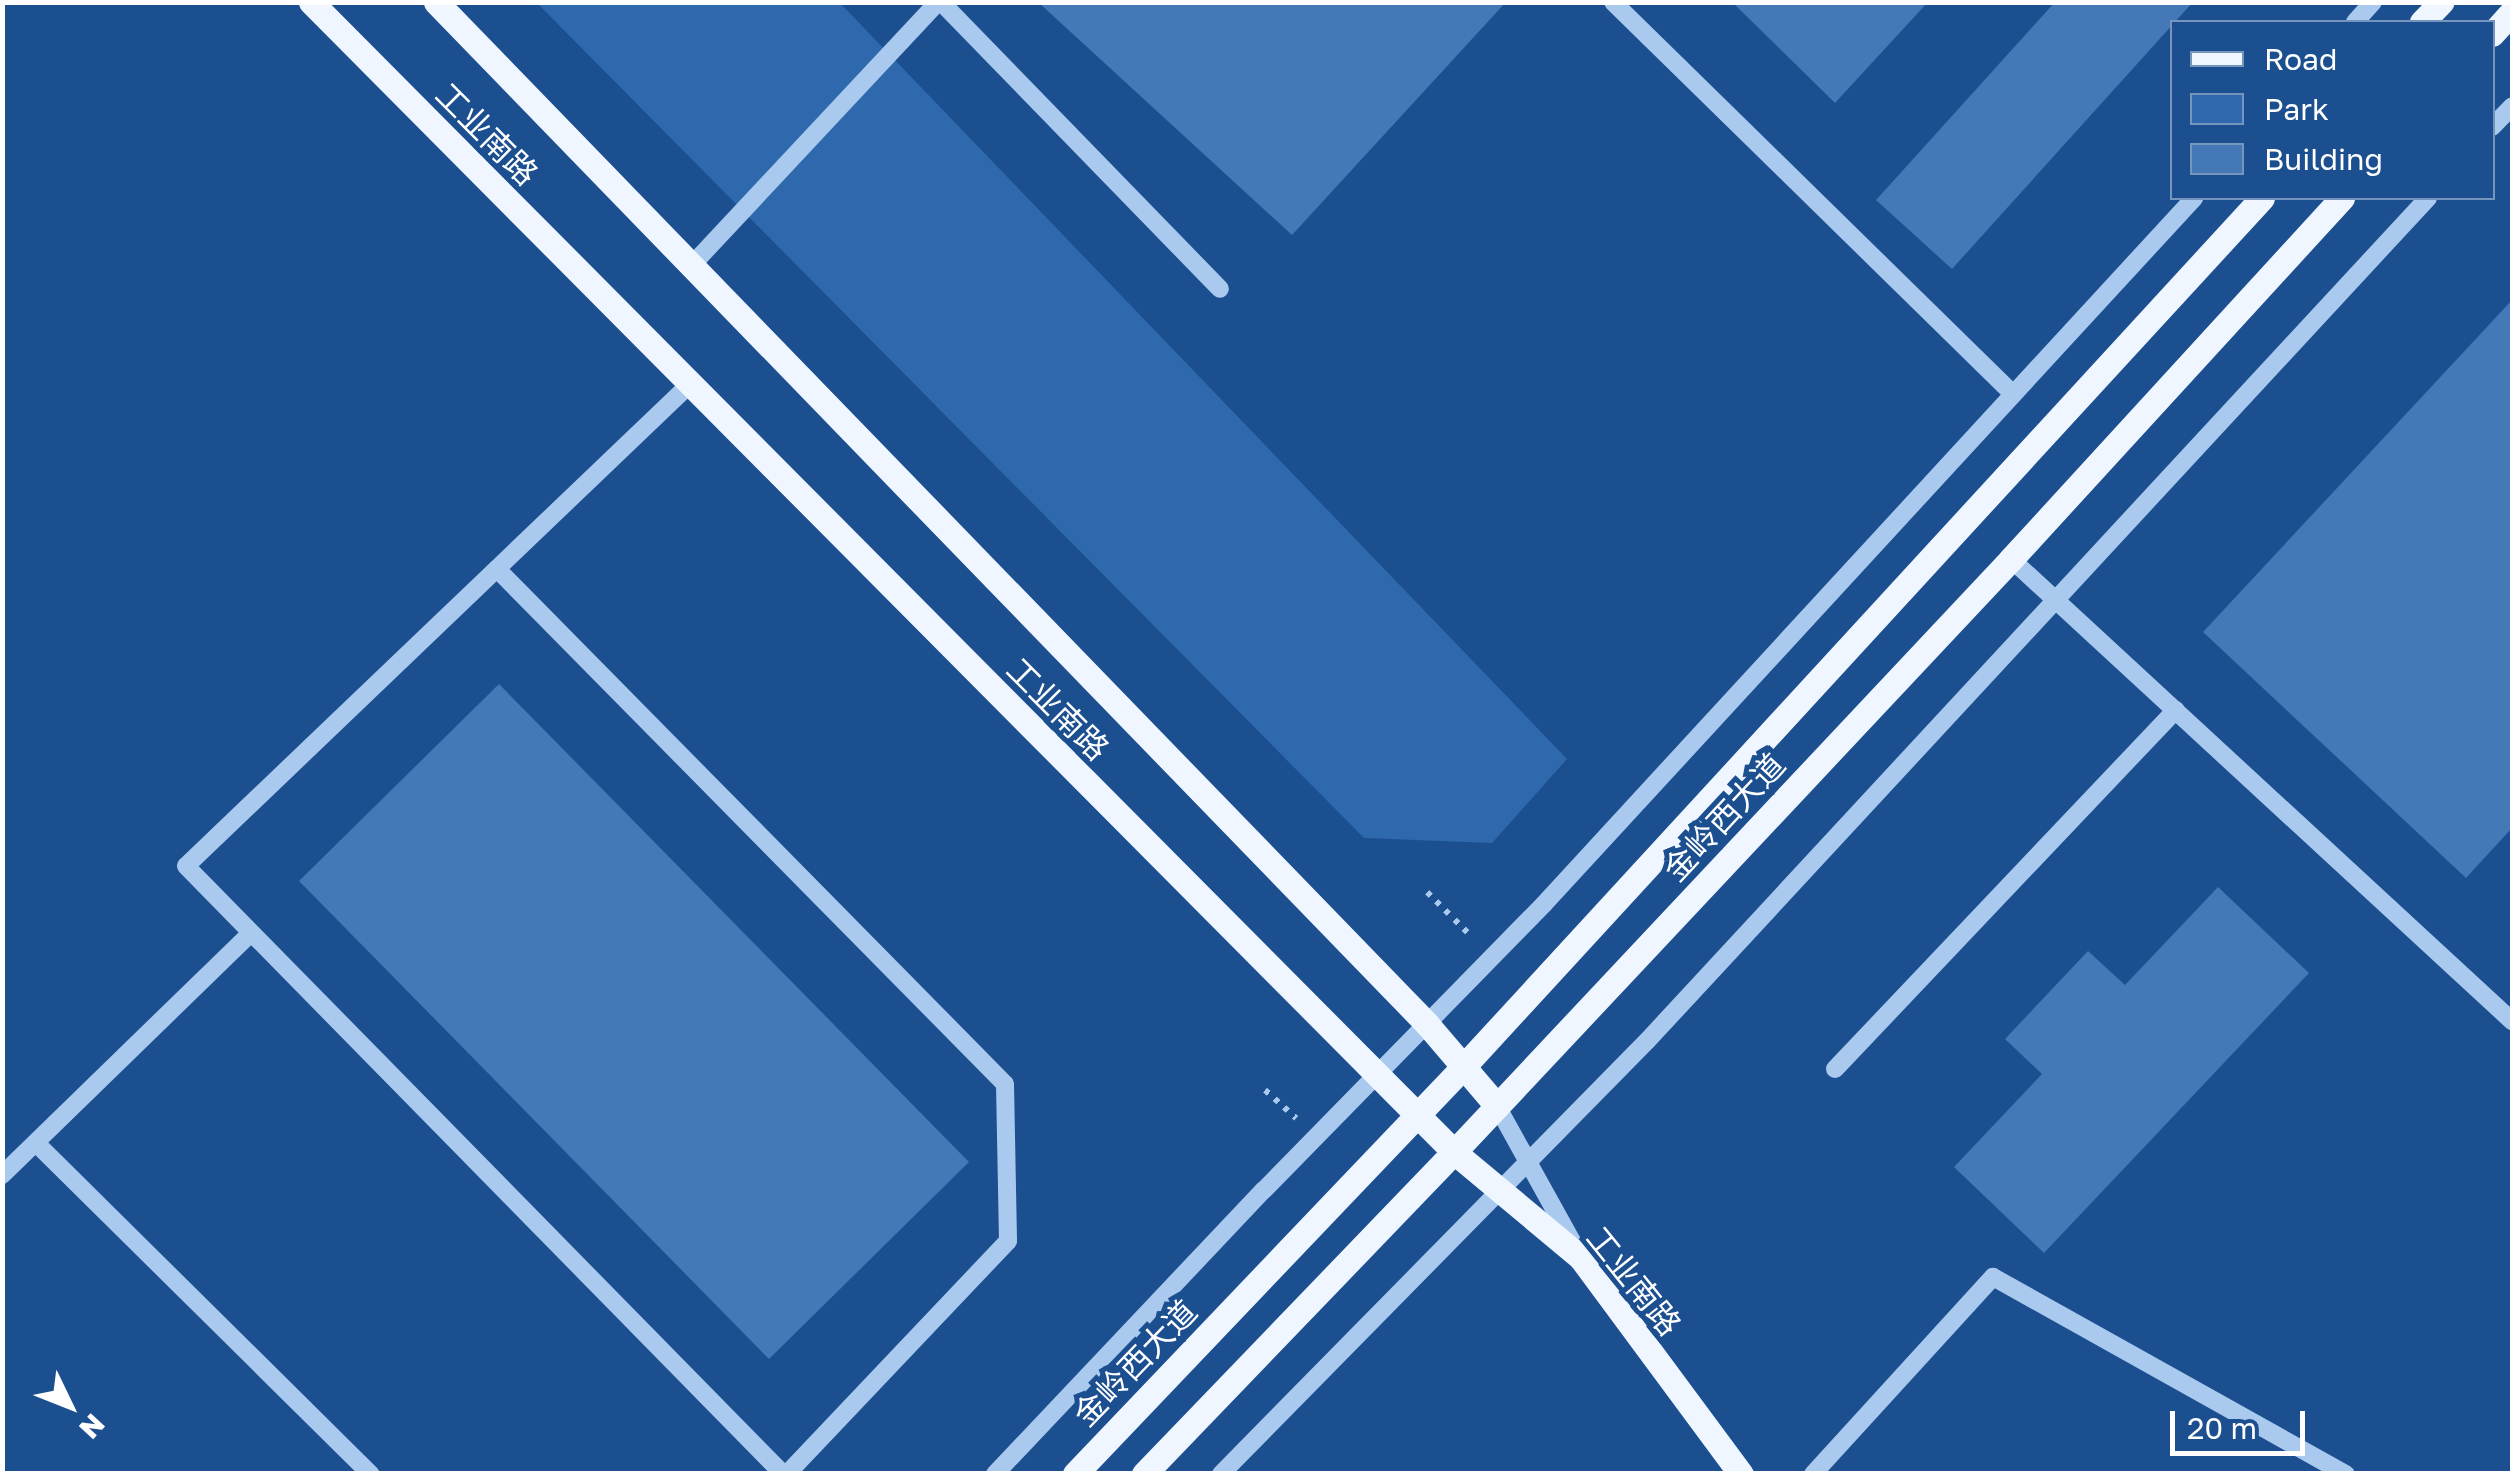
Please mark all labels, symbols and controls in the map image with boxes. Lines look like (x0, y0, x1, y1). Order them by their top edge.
legend (2170, 20, 2495, 200)
text: Road (2264, 41, 2338, 77)
street label: 工业南路 (428, 75, 546, 193)
text: Park (2264, 91, 2329, 127)
text: Building (2264, 141, 2383, 177)
street label: 工业南路 (999, 650, 1117, 768)
street label: 金岭西大道 (1655, 745, 1793, 889)
street label: 工业南路 (1579, 1219, 1689, 1343)
street label: 金岭西大道 (1066, 1292, 1204, 1434)
north arrow (20, 1356, 120, 1456)
scale bar (2175, 1391, 2310, 1453)
text: N (73, 1408, 112, 1446)
text: 20 m (2187, 1410, 2257, 1446)

